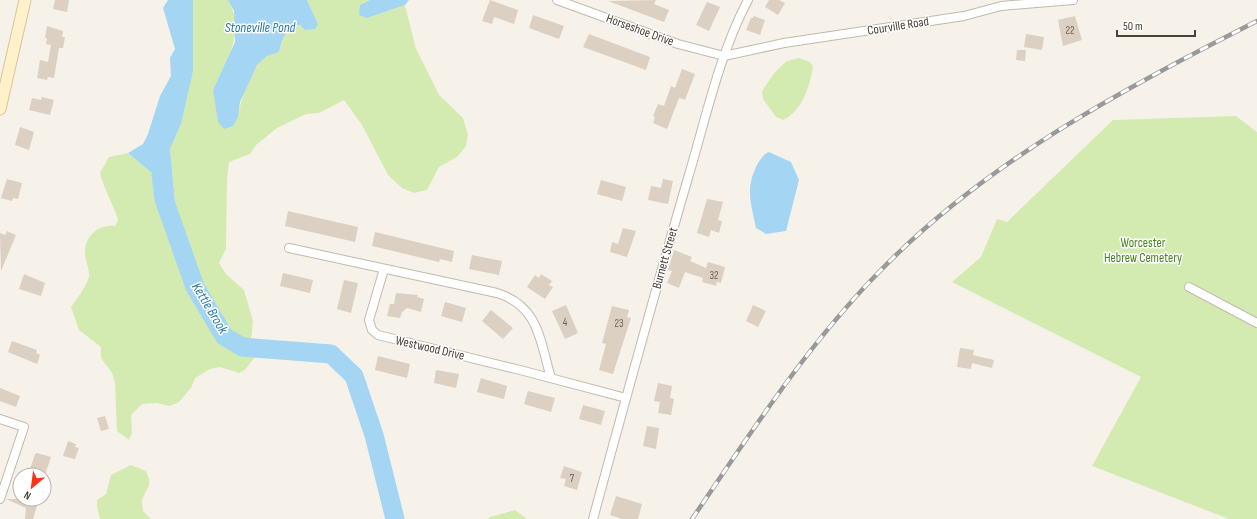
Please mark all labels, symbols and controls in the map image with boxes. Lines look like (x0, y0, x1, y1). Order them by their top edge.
street label: Horseshoe Drive (604, 10, 676, 50)
scale bar (1117, 12, 1195, 38)
street label: Courville Road (866, 13, 930, 39)
water label: Stoneville Pond (225, 19, 297, 36)
text: 50 m (1123, 19, 1143, 34)
house number: 22 (1065, 24, 1075, 37)
street label: Burnett Street (649, 225, 681, 291)
park label: Worcester Hebrew Cemetery (1104, 235, 1182, 266)
house number: 32 (709, 269, 719, 282)
water label: Kettle Brook (188, 279, 232, 337)
house number: 4 (563, 316, 568, 329)
house number: 23 (614, 317, 624, 330)
street label: Westwood Drive (394, 332, 466, 364)
north arrow (12, 467, 52, 507)
house number: 7 (570, 472, 575, 485)
text: N (22, 488, 33, 502)

